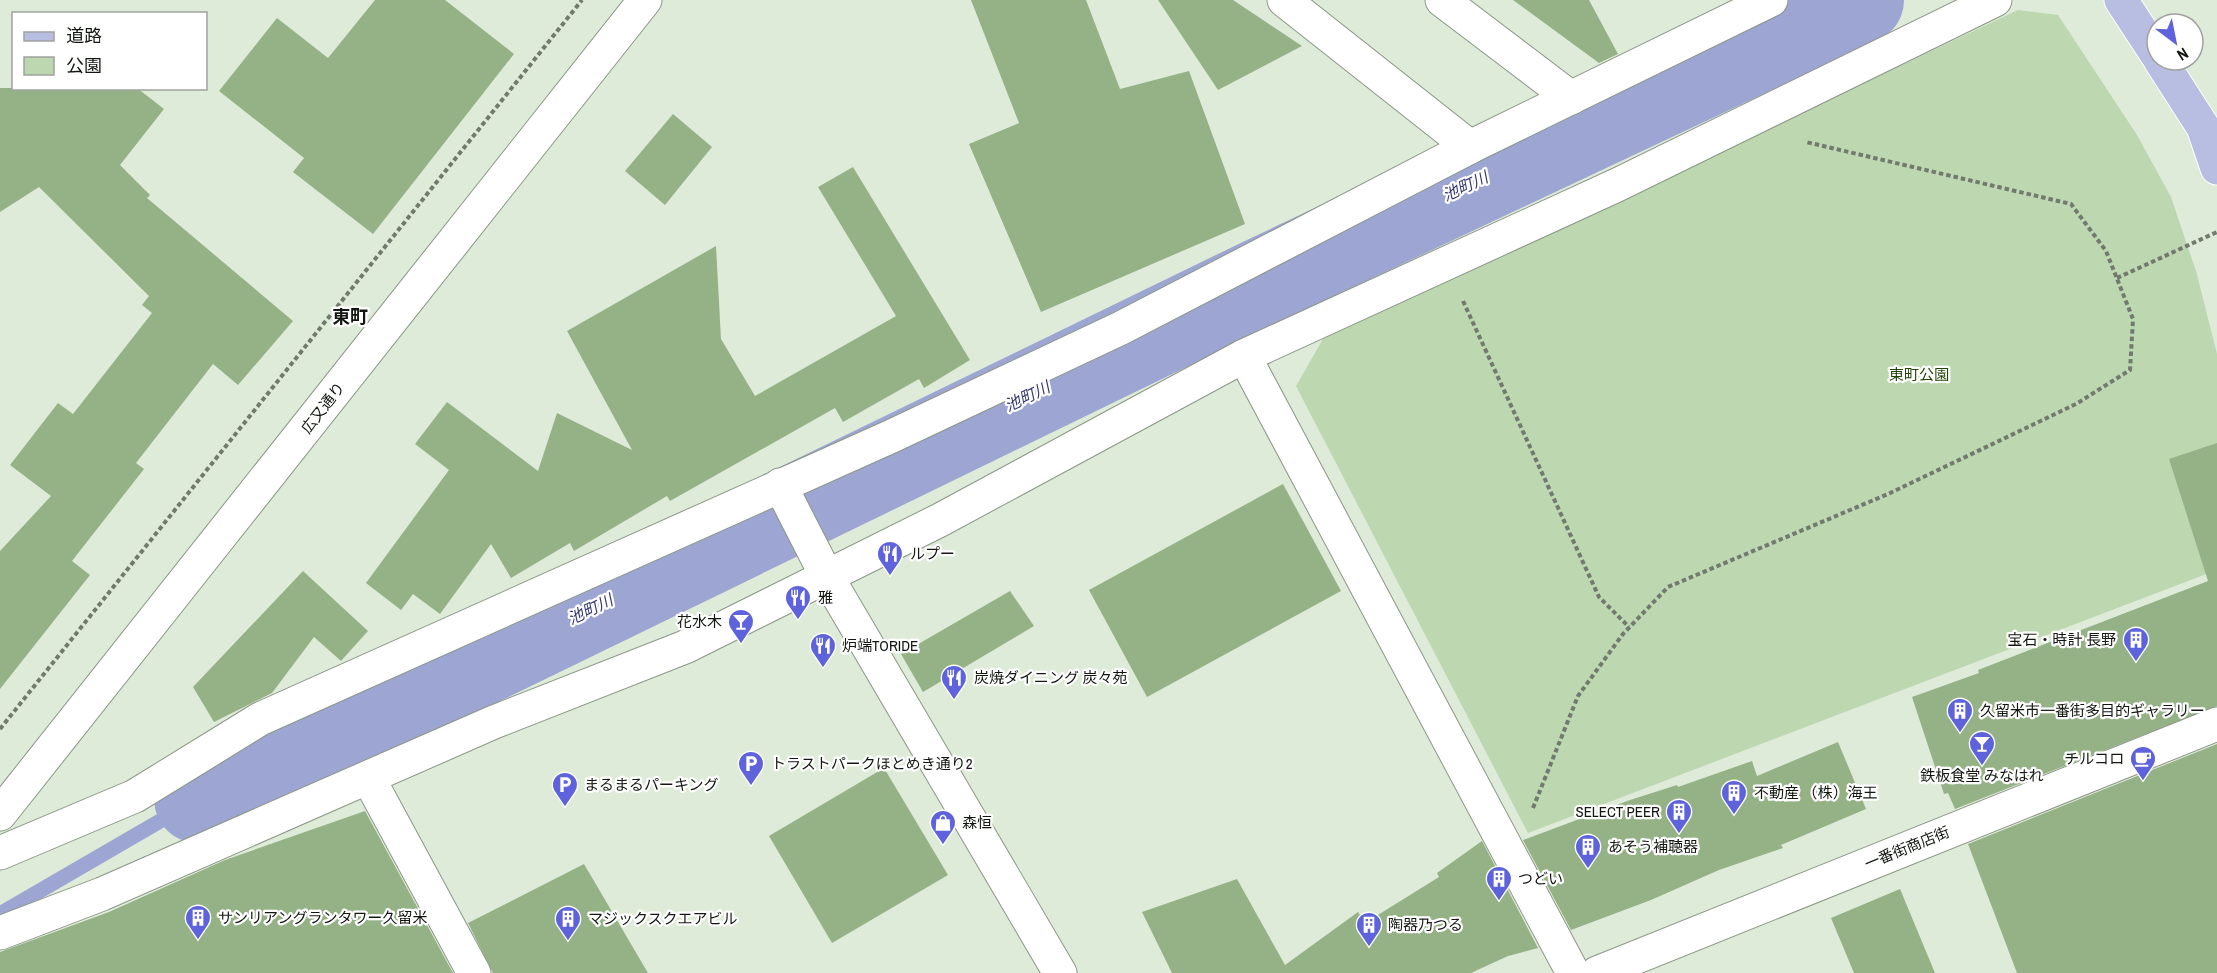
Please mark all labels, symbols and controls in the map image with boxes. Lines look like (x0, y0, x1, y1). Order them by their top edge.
legend (12, 12, 207, 90)
north arrow (2145, 12, 2205, 72)
text: 道路 (66, 23, 102, 48)
text: N (2173, 43, 2193, 67)
text: 公園 (66, 53, 102, 78)
water label: 池町川 (1439, 165, 1493, 206)
district label: 東町 (332, 304, 368, 329)
park label: 東町公園 (1889, 364, 1949, 385)
water label: 池町川 (1001, 375, 1055, 416)
street label: 広又通り (296, 378, 349, 438)
restaurant icon: ルプー (875, 539, 905, 577)
place label: ルプー (910, 543, 955, 564)
restaurant icon: 雅 (783, 583, 813, 621)
place label: 雅 (818, 587, 833, 608)
water label: 池町川 (564, 588, 618, 629)
bar icon: 花水木 (726, 607, 756, 645)
place label: 花水木 (677, 611, 722, 632)
building icon: 宝石・時計 長野 (2121, 625, 2151, 663)
place label: 宝石・時計 長野 (2008, 629, 2116, 650)
restaurant icon: 炉端TORIDE (808, 631, 838, 669)
place label: 炉端TORIDE (842, 635, 918, 656)
restaurant icon: 炭焼ダイニング 炭々苑 (939, 663, 969, 701)
place label: 炭焼ダイニング 炭々苑 (974, 667, 1127, 688)
building icon: 久留米市一番街多目的ギャラリー (1945, 696, 1975, 734)
place label: 久留米市一番街多目的ギャラリー (1980, 700, 2205, 721)
bar icon: 鉄板食堂 みなはれ (1967, 729, 1997, 767)
cafe icon: チルコロ (2128, 744, 2158, 782)
place label: チルコロ (2064, 748, 2124, 769)
parking icon: トラストパークほとめき通り2 (736, 749, 766, 787)
place label: トラストパークほとめき通り2 (771, 753, 973, 774)
place label: 鉄板食堂 みなはれ (1920, 765, 2044, 786)
parking icon: まるまるパーキング (550, 770, 580, 808)
place label: まるまるパーキング (584, 774, 719, 795)
building icon: 不動産 （株）海王 (1719, 778, 1749, 816)
place label: 不動産 （株）海王 (1754, 782, 1877, 803)
building icon: SELECT PEER (1664, 797, 1694, 835)
place label: SELECT PEER (1575, 801, 1660, 822)
shop icon: 森恒 (928, 808, 958, 846)
place label: 森恒 (962, 812, 992, 833)
street label: 一番街商店街 (1861, 821, 1952, 874)
building icon: あそう補聴器 (1573, 832, 1603, 870)
place label: あそう補聴器 (1608, 836, 1698, 857)
building icon: つどい (1484, 864, 1514, 902)
place label: つどい (1518, 868, 1563, 889)
building icon: サンリアングランタワー久留米 (183, 903, 213, 941)
building icon: マジックスクエアビル (553, 904, 583, 942)
place label: サンリアングランタワー久留米 (218, 907, 427, 928)
place label: マジックスクエアビル (588, 908, 738, 929)
building icon: 陶器乃つる (1354, 910, 1384, 948)
place label: 陶器乃つる (1388, 914, 1463, 935)

